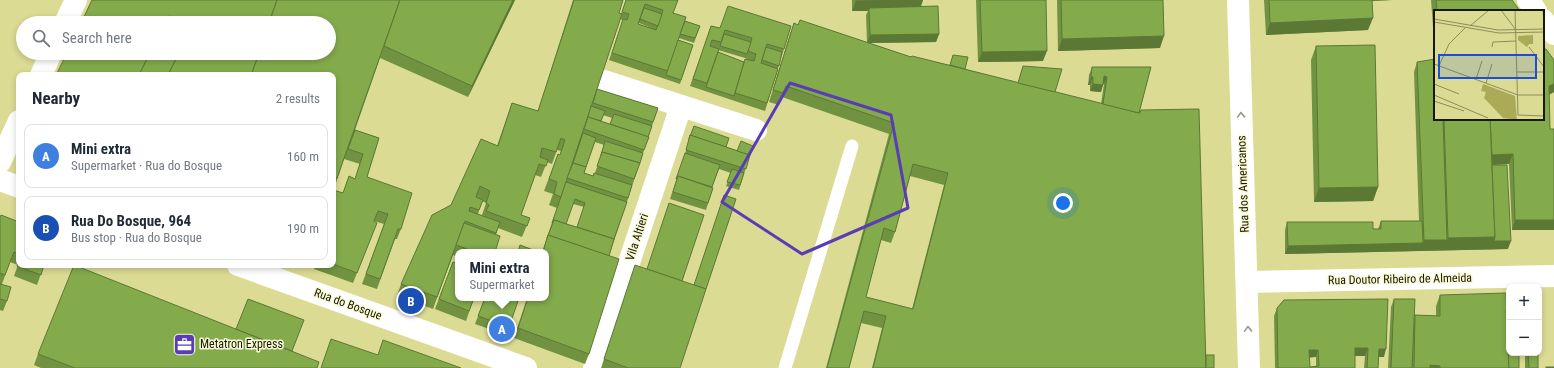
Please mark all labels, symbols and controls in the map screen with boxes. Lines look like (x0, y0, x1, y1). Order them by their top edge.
inset map (1434, 10, 1544, 120)
search box (16, 16, 336, 60)
icon: search (30, 27, 52, 49)
text: Search here (62, 29, 132, 47)
text: Nearby (32, 88, 80, 108)
text: 2 results (276, 91, 320, 106)
one-way arrow (1237, 112, 1245, 118)
street label: Rua dos Americanos (1234, 135, 1252, 233)
text: Mini extra (71, 140, 131, 158)
text: A (42, 149, 50, 164)
text: 160 m (287, 149, 319, 164)
text: Supermarket · Rua do Bosque (71, 158, 222, 173)
your location (1053, 193, 1073, 213)
text: Rua Do Bosque, 964 (71, 212, 191, 230)
street label: Vila Altieri (623, 212, 651, 262)
text: B (42, 221, 50, 236)
text: 190 m (287, 221, 319, 236)
text: Bus stop · Rua do Bosque (71, 230, 202, 245)
popup (455, 249, 549, 301)
text: Mini extra (469, 259, 530, 277)
street label: Rua Doutor Ribeiro de Almeida (1328, 271, 1472, 287)
text: Supermarket (469, 277, 535, 292)
map controls (1506, 284, 1542, 356)
button: + (1506, 284, 1542, 320)
street label: Rua do Bosque (312, 285, 384, 323)
pin: B (398, 286, 424, 316)
pin: A (489, 314, 515, 344)
button: − (1506, 320, 1542, 356)
one-way arrow (1244, 326, 1252, 332)
office icon: Metatron Express (171, 331, 197, 357)
place label: Metatron Express (200, 337, 283, 351)

